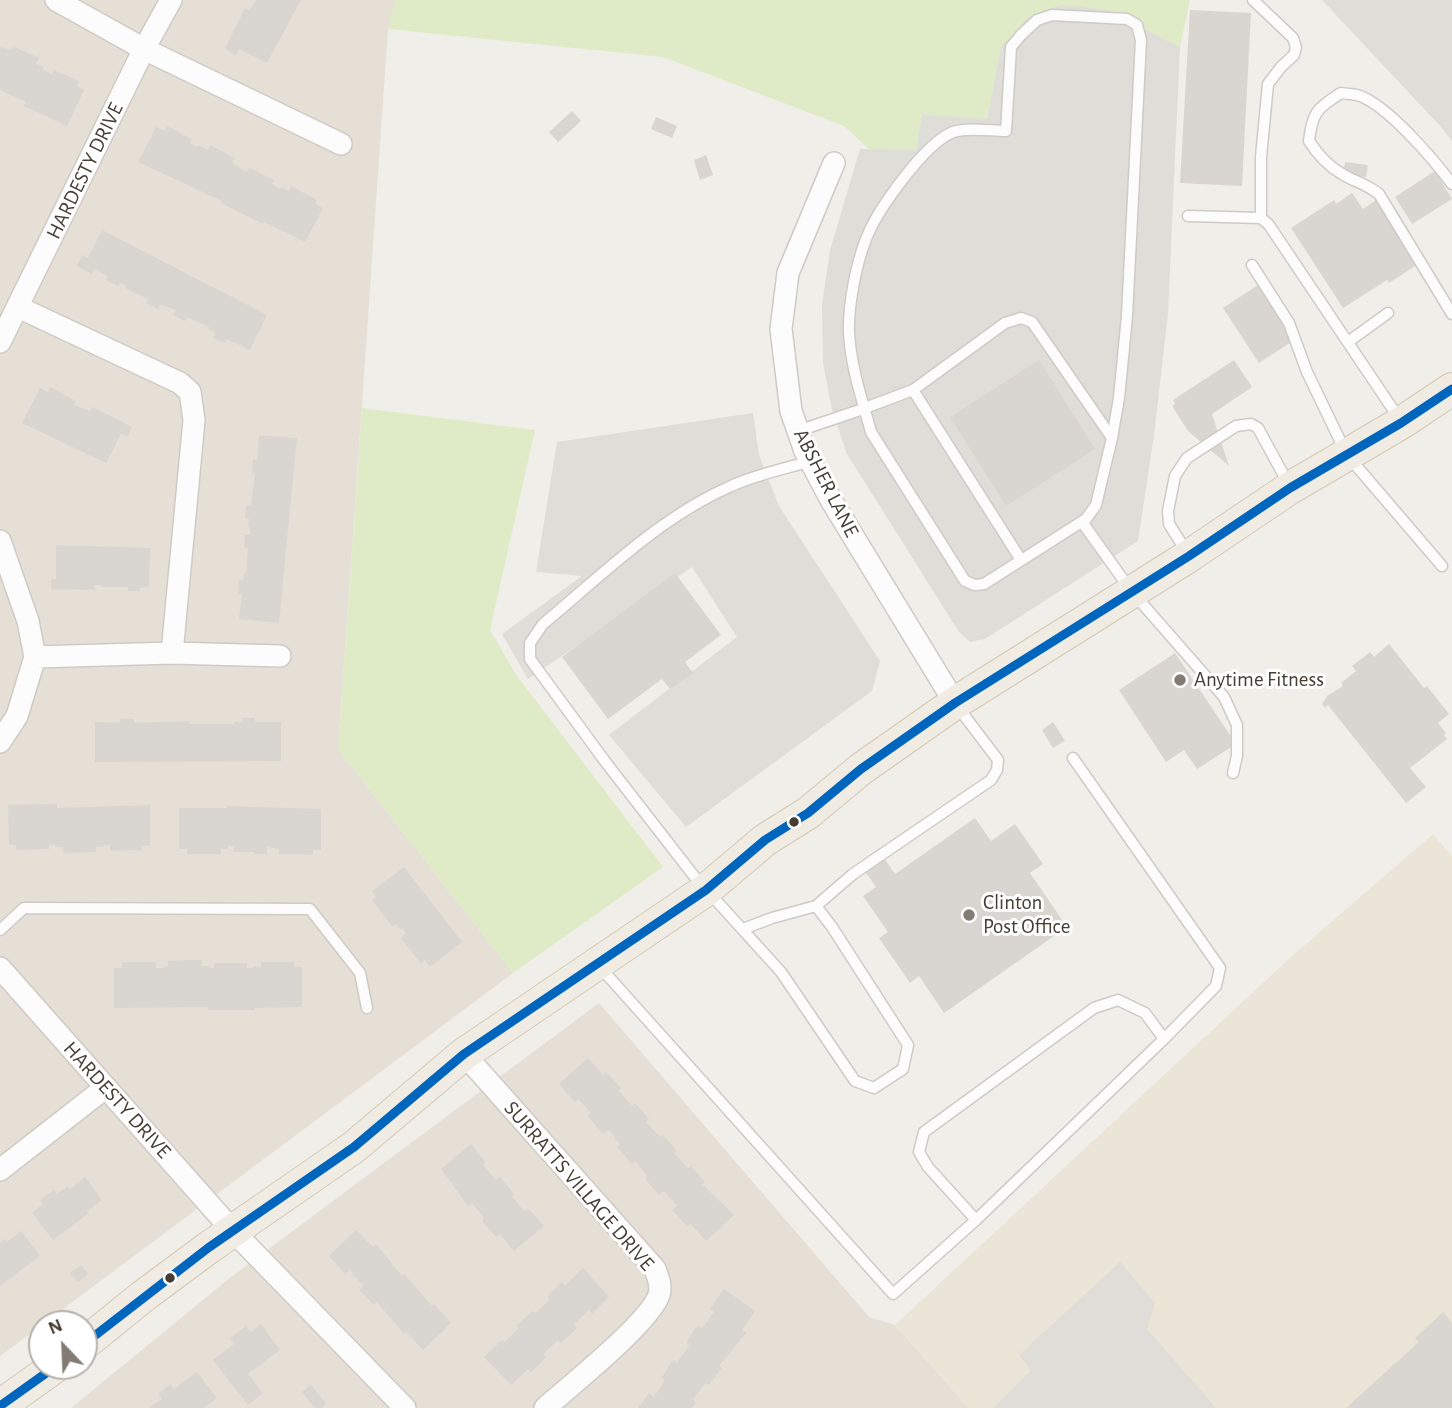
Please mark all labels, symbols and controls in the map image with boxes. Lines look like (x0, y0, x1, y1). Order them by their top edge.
street label: HARDESTY DRIVE (41, 99, 129, 243)
street label: ABSHER LANE (788, 425, 864, 541)
place label: Anytime Fitness (1194, 667, 1324, 693)
marker: Anytime Fitness (1172, 672, 1188, 688)
unlabelled marker (787, 815, 801, 829)
place label: Clinton Post Office (983, 890, 1070, 940)
marker: Clinton Post Office (961, 907, 977, 923)
street label: HARDESTY DRIVE (58, 1036, 176, 1164)
street label: SURRATTS VILLAGE DRIVE (499, 1096, 659, 1276)
unlabelled marker (163, 1271, 177, 1285)
north arrow (28, 1310, 98, 1380)
text: N (46, 1316, 65, 1338)

